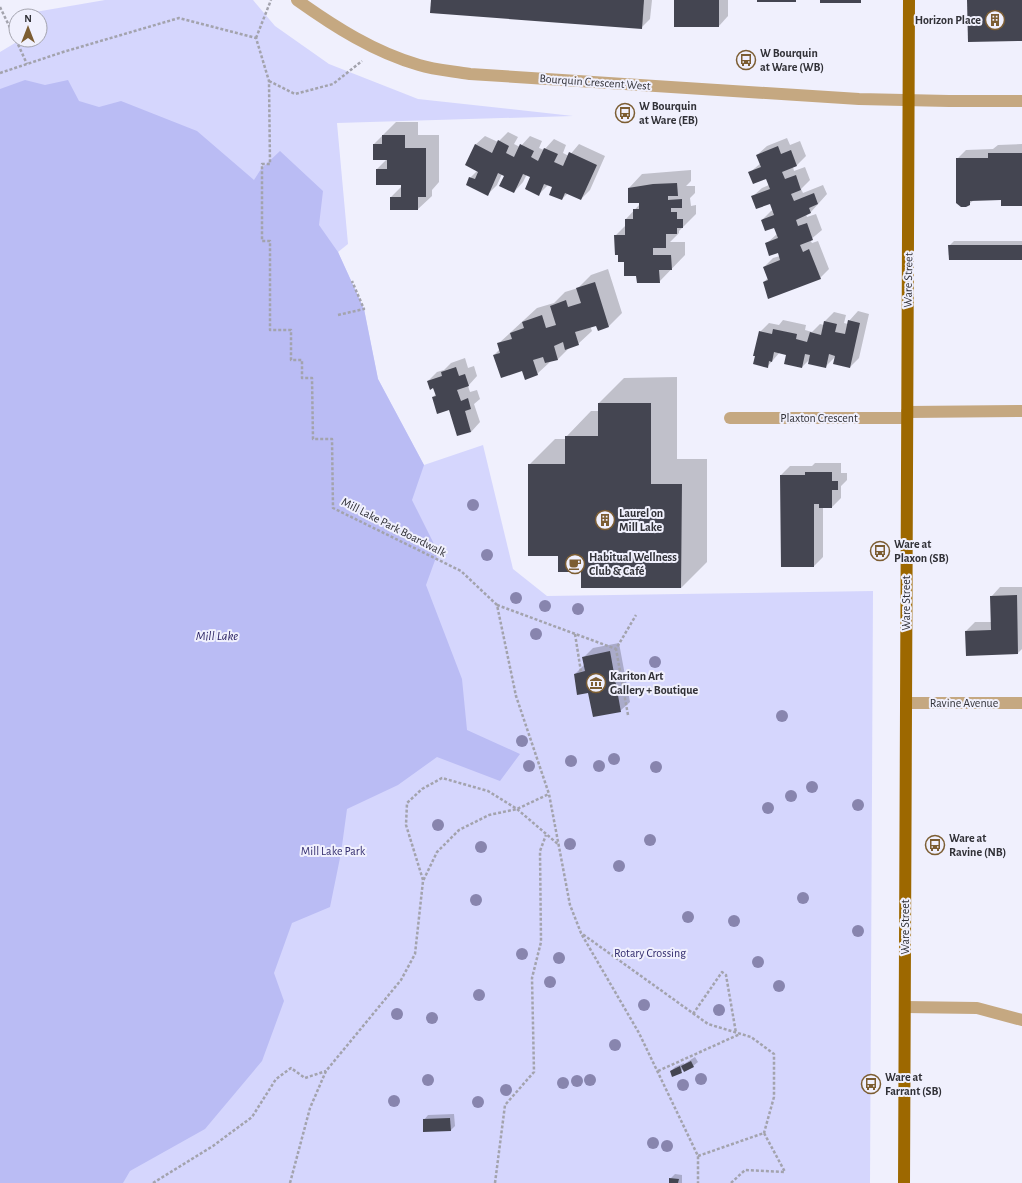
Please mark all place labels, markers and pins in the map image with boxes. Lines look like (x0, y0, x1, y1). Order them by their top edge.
building icon: Horizon Place (984, 9, 1006, 31)
place label: Horizon Place (915, 14, 981, 26)
place label: W Bourquin at Ware (WB) (760, 47, 824, 74)
bus stop icon: W Bourquin at Ware (WB) (735, 49, 757, 71)
place label: W Bourquin at Ware (EB) (639, 100, 698, 127)
bus stop icon: W Bourquin at Ware (EB) (614, 102, 636, 124)
place label: Laurel on Mill Lake (619, 507, 663, 533)
building icon: Laurel on Mill Lake (594, 509, 616, 531)
place label: Ware at Plaxon (SB) (894, 538, 949, 565)
bus stop icon: Ware at Plaxon (SB) (869, 540, 891, 562)
place label: Habitual Wellness Club & Café (589, 551, 677, 577)
cafe icon: Habitual Wellness Club & Café (564, 553, 586, 575)
place label: Kariton Art Gallery + Boutique (610, 670, 699, 697)
museum icon: Kariton Art Gallery + Boutique (585, 672, 607, 694)
place label: Ware at Ravine (NB) (949, 832, 1006, 859)
bus stop icon: Ware at Ravine (NB) (924, 834, 946, 856)
place label: Ware at Farrant (SB) (885, 1071, 942, 1098)
bus stop icon: Ware at Farrant (SB) (860, 1073, 882, 1095)

